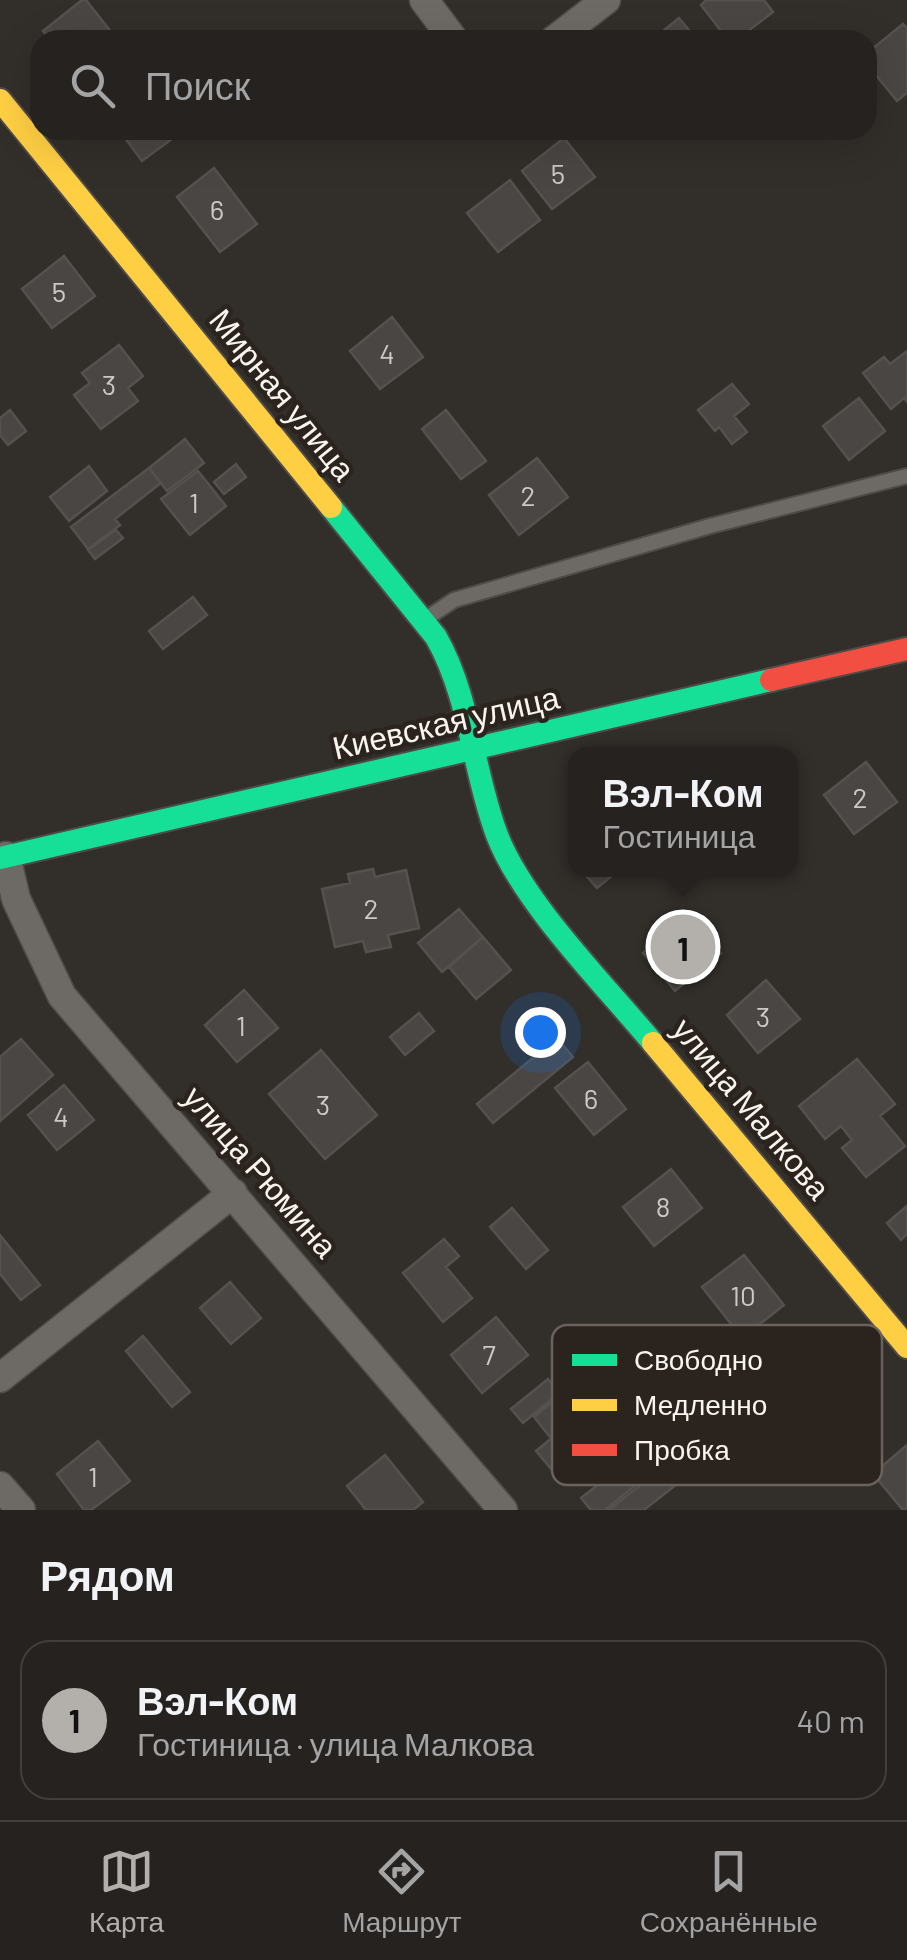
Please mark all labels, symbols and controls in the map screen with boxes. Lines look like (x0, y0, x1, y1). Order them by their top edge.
search box (30, 30, 877, 140)
icon: search (65, 58, 120, 113)
text: Поиск (145, 62, 250, 108)
house number: 5 (551, 156, 565, 190)
house number: 6 (210, 192, 224, 226)
house number: 5 (52, 274, 66, 308)
street label: Мирная улица (202, 300, 364, 488)
house number: 4 (379, 336, 395, 370)
house number: 3 (102, 367, 116, 401)
house number: 2 (520, 478, 536, 512)
house number: 1 (189, 485, 199, 519)
street label: Киевская улица (329, 676, 563, 767)
popup (568, 747, 798, 877)
text: Вэл-Ком (602, 769, 764, 815)
house number: 2 (852, 780, 868, 814)
text: Гостиница (602, 816, 756, 854)
house number: 2 (363, 891, 379, 925)
pin: 1 (650, 910, 716, 984)
house number: 3 (756, 999, 770, 1033)
your location (515, 1007, 566, 1058)
house number: 1 (236, 1008, 246, 1042)
street label: улица Малкова (665, 1010, 839, 1207)
street label: улица Рюмина (176, 1077, 346, 1265)
house number: 6 (584, 1081, 598, 1115)
house number: 3 (316, 1087, 330, 1121)
house number: 4 (53, 1099, 69, 1133)
house number: 8 (656, 1189, 670, 1223)
house number: 10 (730, 1278, 756, 1312)
legend (552, 1325, 882, 1485)
house number: 7 (482, 1337, 496, 1371)
text: Свободно (634, 1342, 763, 1376)
text: Медленно (634, 1387, 767, 1421)
text: Пробка (634, 1432, 730, 1466)
house number: 1 (88, 1459, 98, 1493)
text: Рядом (40, 1549, 175, 1599)
text: Вэл-Ком (137, 1677, 298, 1723)
text: 1 (69, 1701, 80, 1739)
text: 40 m (796, 1701, 865, 1739)
text: Гостиница · улица Малкова (137, 1724, 534, 1762)
tab: Карта (89, 1844, 164, 1939)
tab: Маршрут (342, 1844, 461, 1939)
tab: Сохранённые (640, 1844, 818, 1939)

